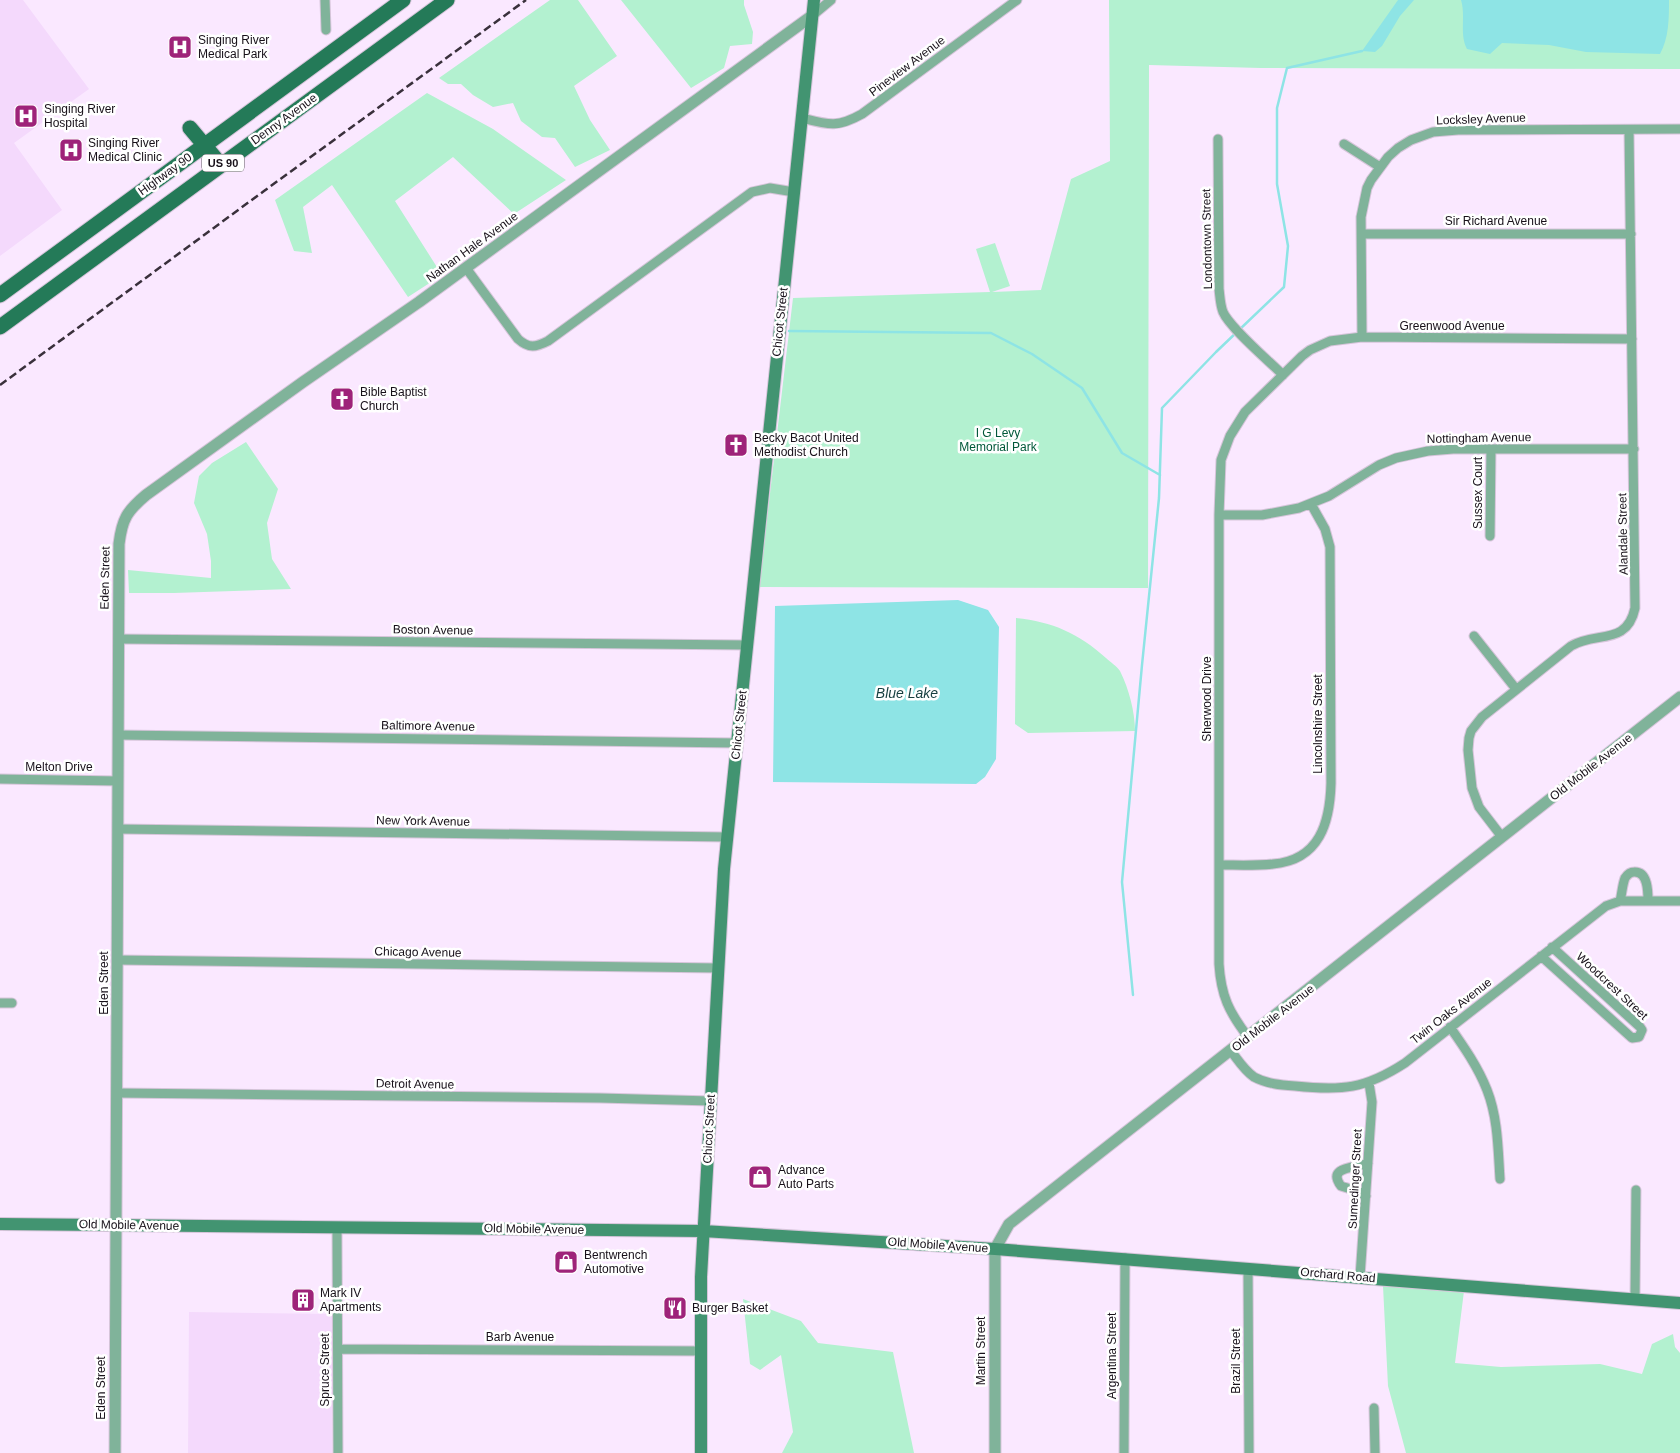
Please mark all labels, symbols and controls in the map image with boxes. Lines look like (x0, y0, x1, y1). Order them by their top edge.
place label: Singing River Medical Park (198, 33, 269, 61)
street label: Pineview Avenue (866, 33, 948, 99)
hospital icon: Singing River Medical Park (167, 34, 193, 60)
street label: Denny Avenue (248, 90, 320, 148)
place label: Singing River Hospital (44, 102, 115, 130)
hospital icon: Singing River Hospital (13, 103, 39, 129)
street label: Locksley Avenue (1436, 110, 1526, 128)
place label: Singing River Medical Clinic (88, 136, 162, 164)
hospital icon: Singing River Medical Clinic (58, 137, 84, 163)
street label: Highway 90 (136, 150, 195, 198)
road number: US 90 (202, 154, 244, 172)
street label: Londontown Street (1199, 188, 1215, 289)
street label: Nathan Hale Avenue (423, 209, 521, 285)
street label: Sir Richard Avenue (1445, 214, 1548, 228)
street label: Chicot Street (769, 286, 791, 357)
street label: Greenwood Avenue (1399, 319, 1505, 333)
place label: Bible Baptist Church (360, 385, 427, 413)
church icon: Bible Baptist Church (329, 386, 355, 412)
park label: I G Levy Memorial Park (959, 426, 1038, 454)
street label: Nottingham Avenue (1427, 430, 1532, 446)
place label: Becky Bacot United Methodist Church (754, 431, 859, 459)
church icon: Becky Bacot United Methodist Church (723, 432, 749, 458)
street label: Sussex Court (1471, 456, 1485, 529)
street label: Alandale Street (1615, 492, 1631, 575)
street label: Eden Street (97, 546, 113, 610)
street label: Boston Avenue (393, 622, 474, 638)
street label: Sherwood Drive (1200, 656, 1214, 742)
street label: Lincolnshire Street (1311, 674, 1325, 774)
water label: Blue Lake (876, 685, 938, 701)
street label: Chicot Street (728, 689, 750, 760)
street label: Baltimore Avenue (381, 718, 475, 734)
street label: Old Mobile Avenue (1547, 730, 1635, 803)
street label: Melton Drive (25, 760, 93, 774)
street label: New York Avenue (376, 813, 470, 829)
street label: Chicago Avenue (374, 944, 462, 960)
street label: Woodcrest Street (1573, 949, 1651, 1023)
street label: Eden Street (97, 951, 111, 1015)
street label: Twin Oaks Avenue (1408, 975, 1495, 1047)
street label: Old Mobile Avenue (1229, 981, 1317, 1054)
street label: Detroit Avenue (376, 1076, 455, 1092)
street label: Chicot Street (700, 1093, 718, 1164)
street label: Sumedinger Street (1345, 1128, 1365, 1229)
place label: Advance Auto Parts (778, 1163, 834, 1191)
shop icon: Advance Auto Parts (747, 1164, 773, 1190)
street label: Old Mobile Avenue (79, 1217, 180, 1233)
street label: Old Mobile Avenue (484, 1221, 585, 1237)
street label: Old Mobile Avenue (887, 1235, 989, 1256)
place label: Bentwrench Automotive (584, 1248, 647, 1276)
shop icon: Bentwrench Automotive (553, 1249, 579, 1275)
street label: Orchard Road (1300, 1265, 1376, 1285)
place label: Mark IV Apartments (320, 1286, 381, 1314)
building icon: Mark IV Apartments (290, 1287, 316, 1313)
restaurant icon: Burger Basket (662, 1295, 688, 1321)
place label: Burger Basket (692, 1301, 769, 1315)
street label: Argentina Street (1105, 1312, 1119, 1399)
street label: Martin Street (974, 1316, 988, 1385)
street label: Brazil Street (1229, 1328, 1243, 1394)
street label: Barb Avenue (486, 1330, 555, 1344)
street label: Spruce Street (318, 1333, 332, 1407)
street label: Eden Street (94, 1356, 108, 1420)

